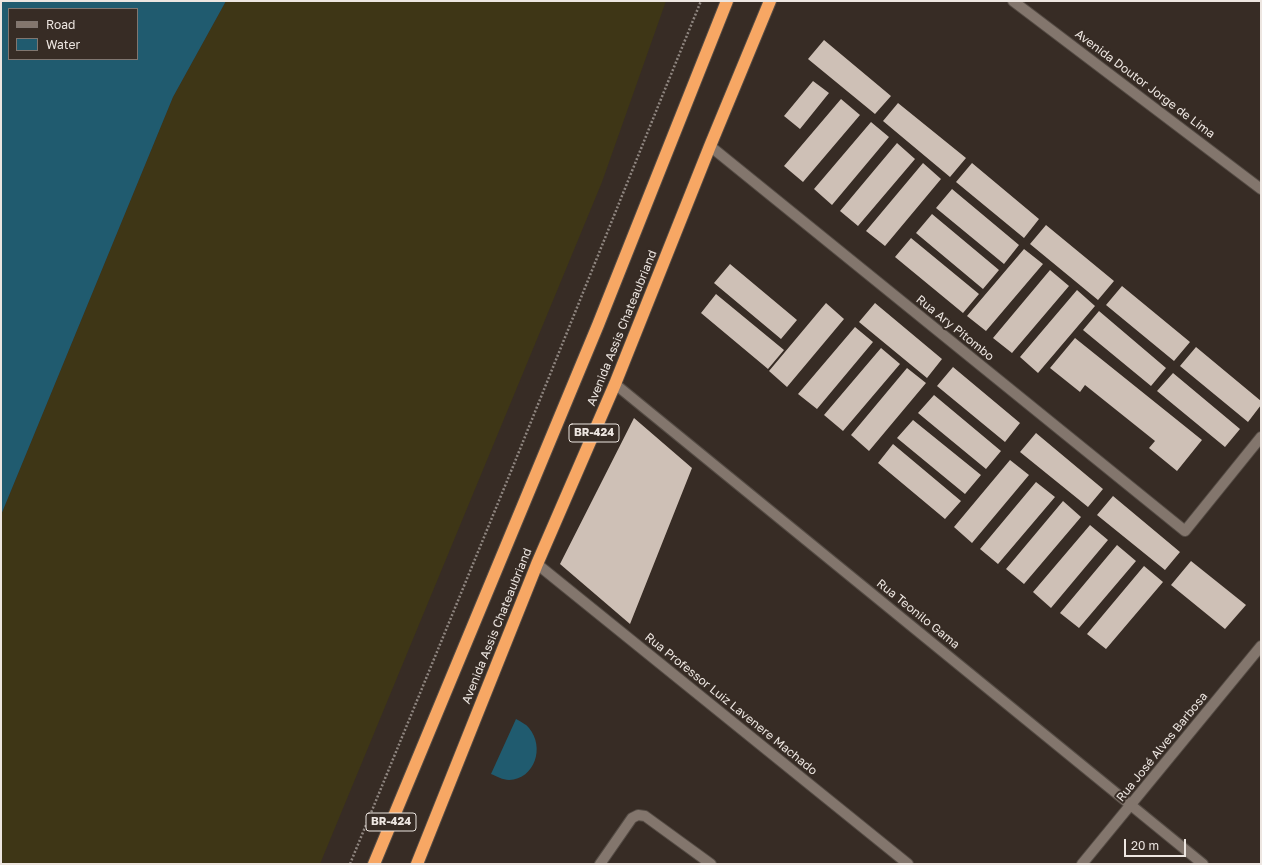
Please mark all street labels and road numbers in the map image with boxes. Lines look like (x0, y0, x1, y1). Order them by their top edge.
street label: Avenida Doutor Jorge de Lima (1072, 27, 1218, 141)
street label: Avenida Assis Chateaubriand (584, 248, 660, 408)
street label: Rua Ary Pitombo (913, 292, 997, 364)
road number: BR-424 (569, 424, 619, 442)
street label: Avenida Assis Chateaubriand (459, 546, 535, 706)
street label: Rua Teonilo Gama (874, 576, 962, 652)
street label: Rua Professor Luiz Lavenere Machado (642, 630, 820, 778)
street label: Rua José Alves Barbosa (1113, 689, 1211, 805)
road number: BR-424 (366, 813, 416, 831)

